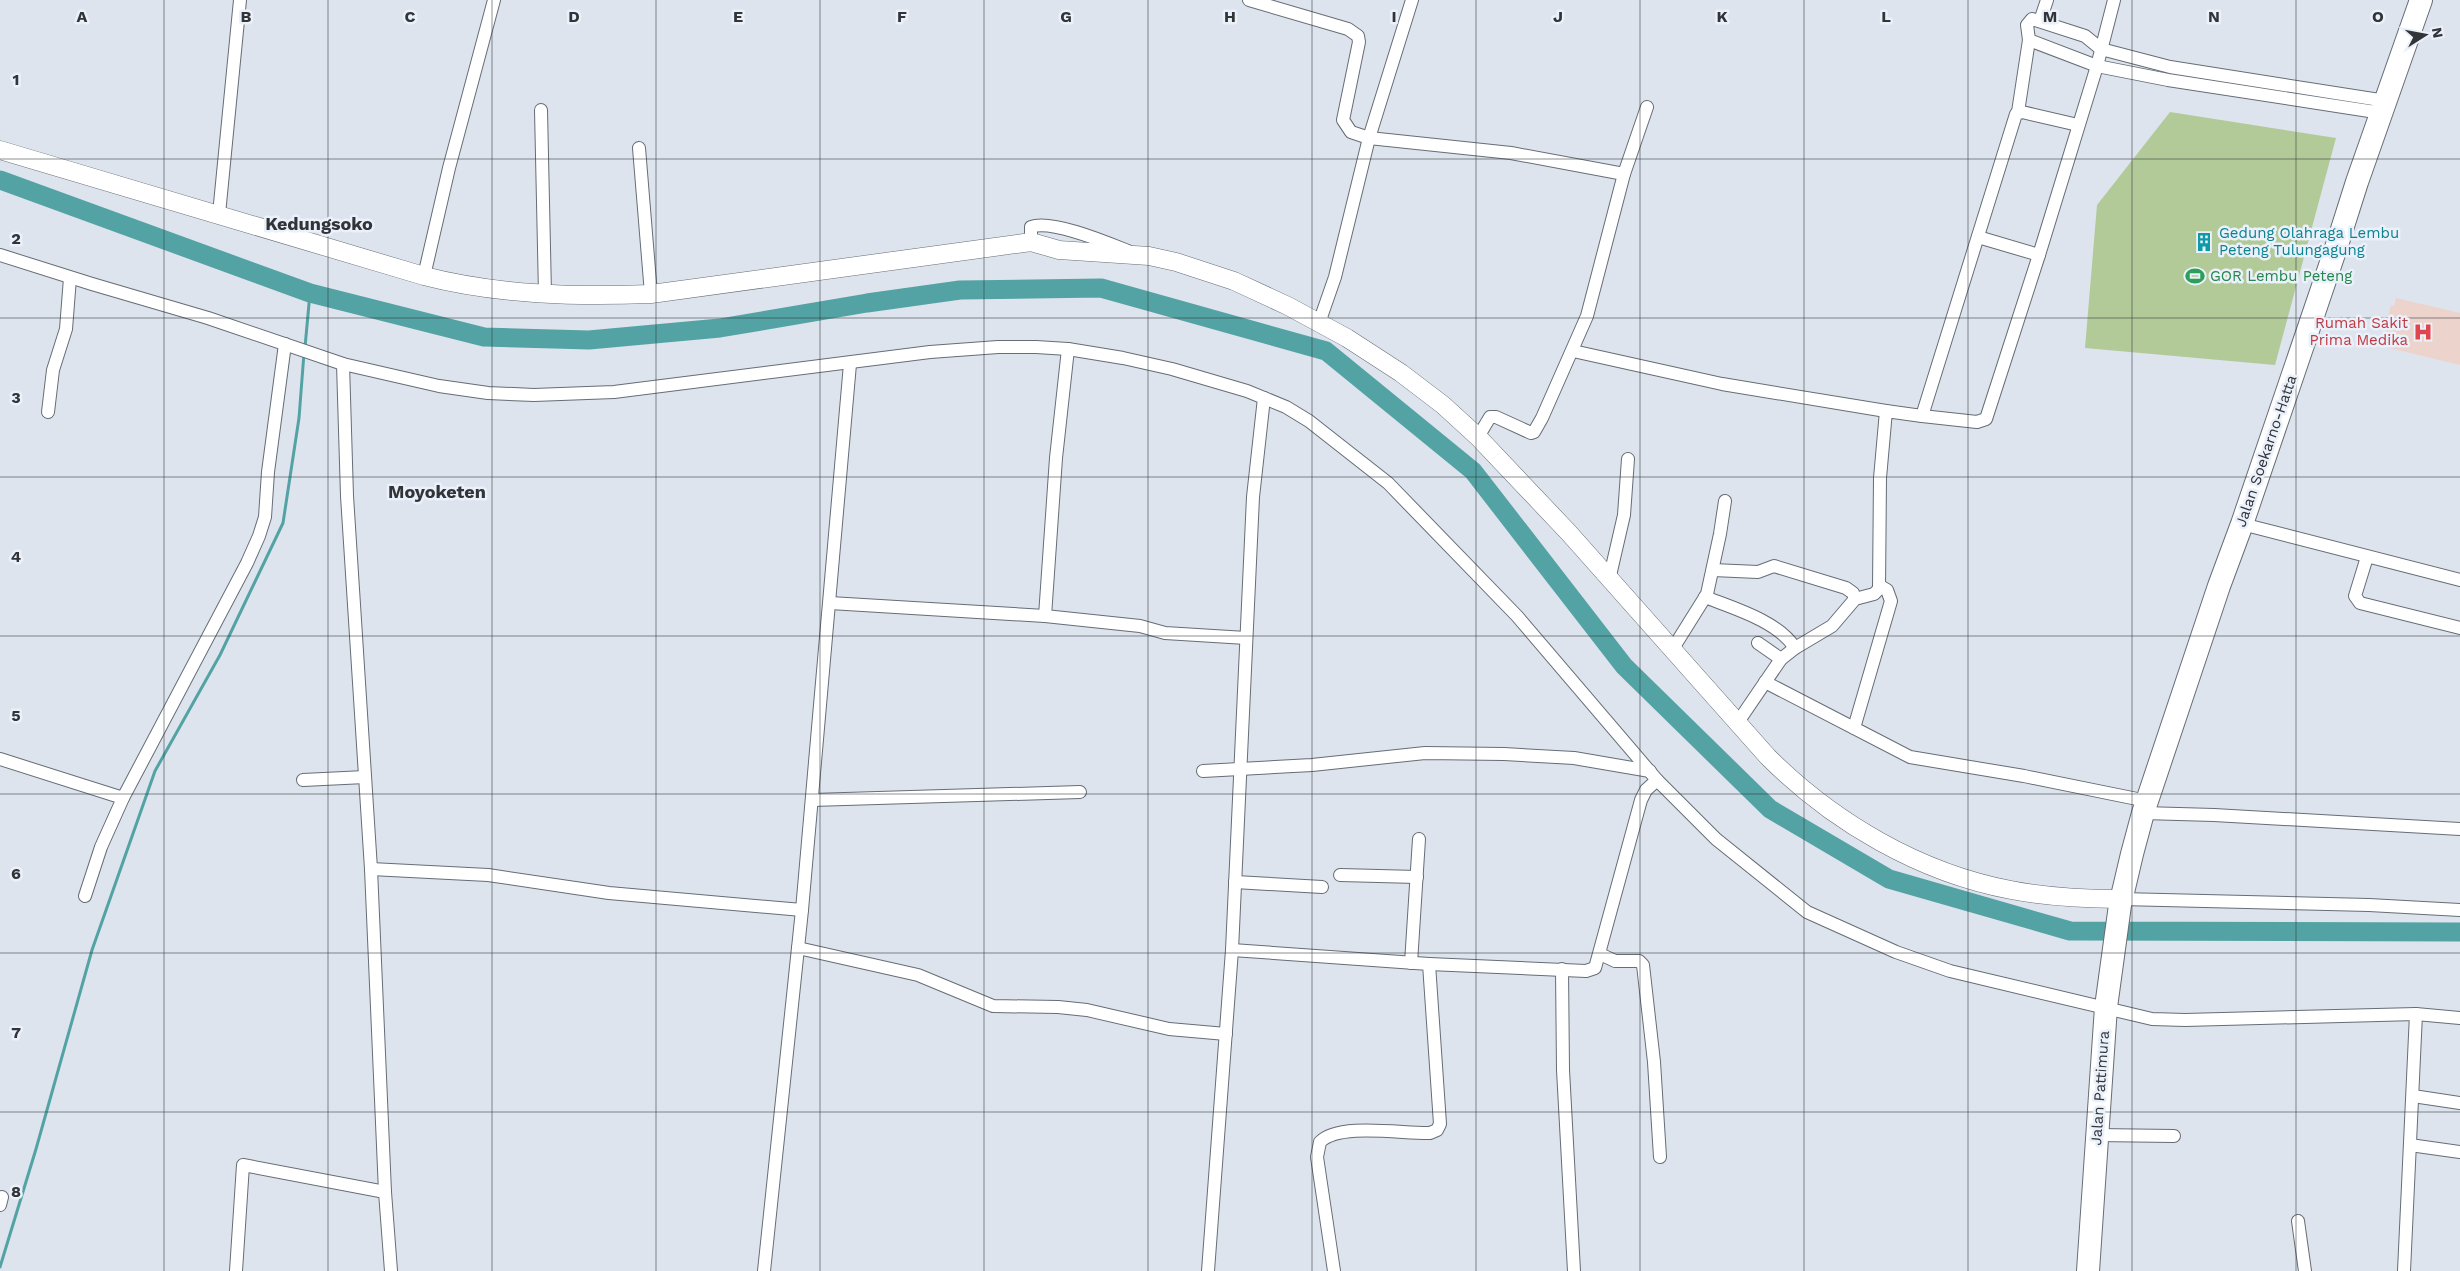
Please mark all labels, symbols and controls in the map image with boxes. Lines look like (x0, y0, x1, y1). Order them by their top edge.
text: A (77, 7, 88, 26)
text: B (241, 7, 252, 26)
text: C (405, 7, 416, 26)
text: D (568, 7, 580, 26)
text: E (733, 7, 743, 26)
text: F (897, 7, 907, 26)
text: G (1060, 7, 1072, 26)
text: H (1224, 7, 1236, 26)
text: I (1391, 7, 1397, 26)
text: J (1553, 7, 1563, 26)
text: K (1716, 7, 1728, 26)
text: L (1881, 7, 1891, 26)
text: M (2043, 7, 2057, 26)
text: N (2208, 7, 2220, 26)
text: O (2372, 7, 2384, 26)
north arrow (2400, 10, 2450, 60)
text: N (2429, 26, 2447, 39)
text: 1 (13, 70, 19, 89)
district label: Kedungsoko (265, 213, 373, 234)
place label: Gedung Olahraga Lembu Peteng Tulungagung (2219, 224, 2399, 259)
text: 2 (11, 229, 21, 248)
building icon: Gedung Olahraga Lembu Peteng Tulungagung (2193, 231, 2215, 253)
sports icon: GOR Lembu Peteng (2184, 265, 2206, 287)
place label: GOR Lembu Peteng (2210, 267, 2352, 285)
place label: Rumah Sakit Prima Medika (2310, 314, 2409, 349)
hospital icon: Rumah Sakit Prima Medika (2412, 321, 2434, 343)
street label: Jalan Soekarno-Hatta (2232, 372, 2301, 529)
text: 3 (11, 388, 21, 407)
district label: Moyoketen (388, 481, 486, 502)
text: 4 (11, 547, 21, 566)
text: 5 (11, 706, 21, 725)
text: 6 (11, 864, 21, 883)
text: 7 (11, 1023, 21, 1042)
street label: Jalan Pattimura (2087, 1029, 2113, 1146)
text: 8 (11, 1182, 21, 1201)

